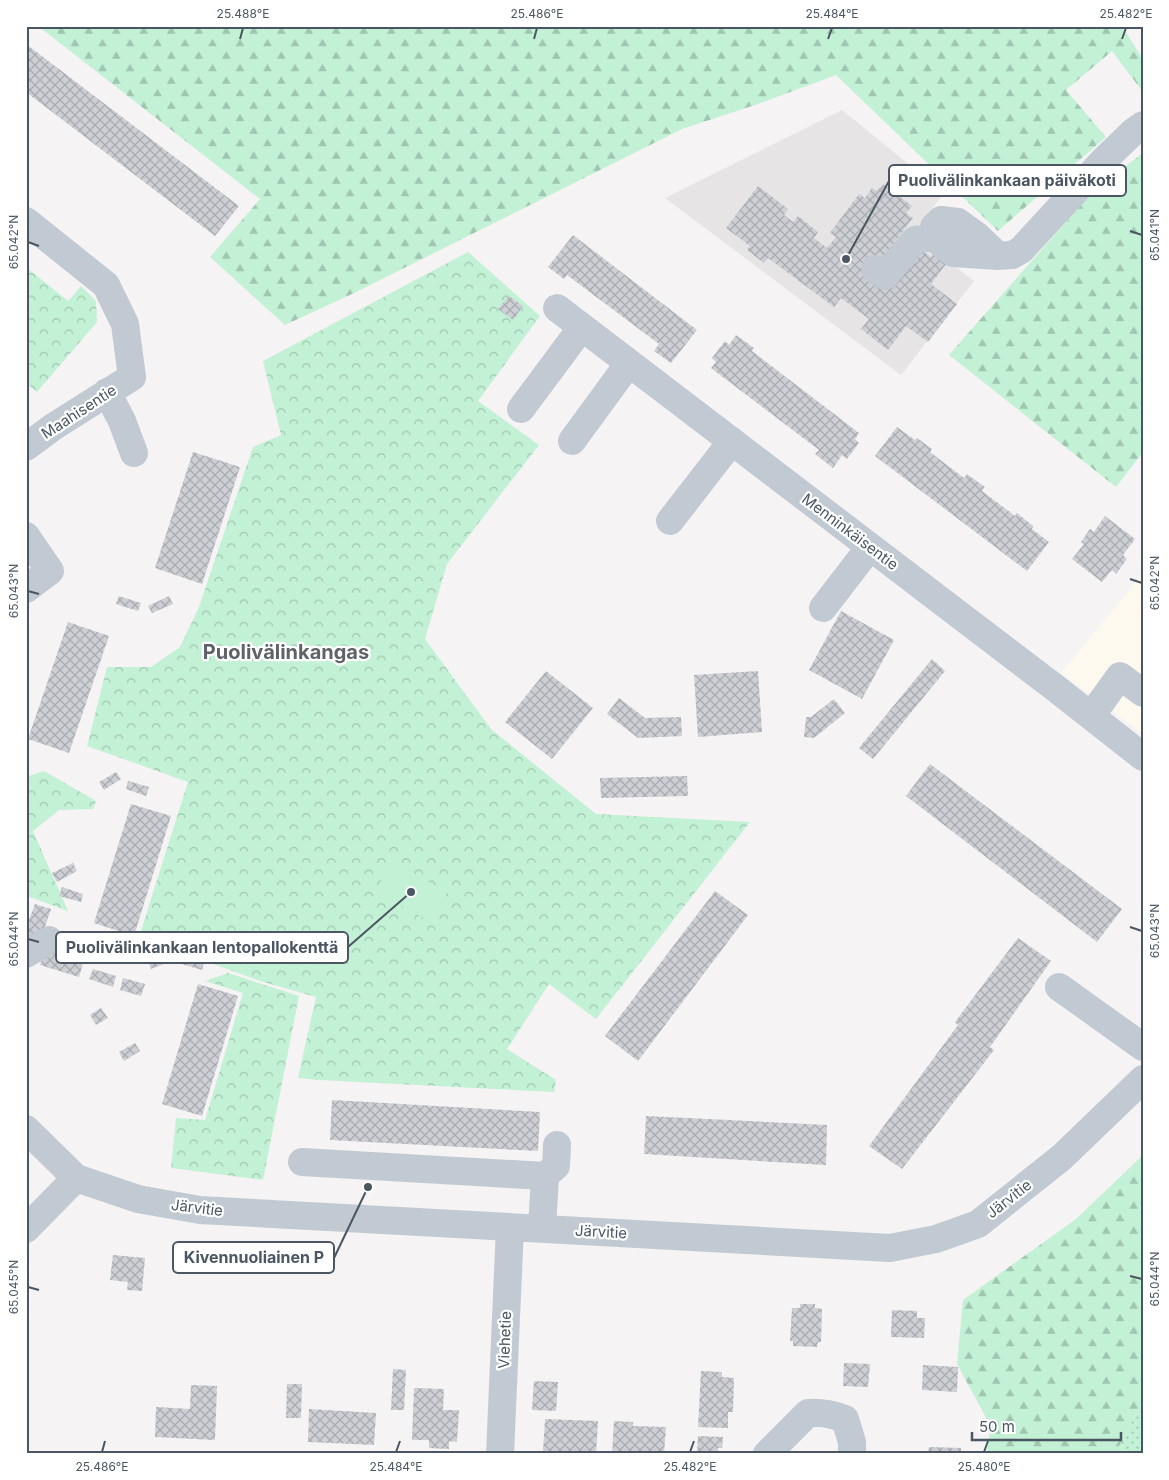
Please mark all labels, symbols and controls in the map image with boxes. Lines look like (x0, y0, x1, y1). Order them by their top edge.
text: 25.488°E (217, 6, 269, 21)
text: 25.486°E (510, 6, 564, 21)
text: 25.484°E (805, 6, 859, 21)
text: 25.482°E (1100, 6, 1152, 21)
callout: Puolivälinkankaan päiväkoti (889, 165, 1126, 196)
text: Puolivälinkankaan päiväkoti (898, 170, 1116, 190)
text: 65.041°N (1147, 209, 1162, 261)
text: 65.042°N (6, 215, 21, 269)
street label: Maahisentie (38, 380, 120, 443)
street label: Menninkäisentie (798, 489, 902, 574)
text: 65.042°N (1147, 556, 1162, 610)
text: 65.043°N (6, 564, 21, 618)
district label: Puolivälinkangas (203, 640, 369, 664)
text: 65.043°N (1147, 904, 1162, 958)
text: 65.044°N (6, 912, 21, 966)
callout: Puolivälinkankaan lentopallokenttä (56, 932, 348, 963)
text: Puolivälinkankaan lentopallokenttä (66, 937, 338, 957)
street label: Järvitie (982, 1175, 1035, 1222)
street label: Järvitie (170, 1195, 224, 1220)
street label: Järvitie (574, 1221, 628, 1242)
callout: Kivennuoliainen P (173, 1242, 334, 1273)
text: Kivennuoliainen P (184, 1247, 324, 1267)
text: 65.044°N (1147, 1252, 1162, 1306)
text: 65.045°N (6, 1260, 21, 1314)
street label: Viehetie (494, 1311, 515, 1369)
scale bar (972, 1410, 1120, 1442)
text: 50 m (979, 1417, 1015, 1436)
text: 25.486°E (75, 1459, 129, 1474)
text: 25.484°E (369, 1459, 423, 1474)
text: 25.482°E (664, 1459, 716, 1474)
text: 25.480°E (957, 1459, 1011, 1474)

